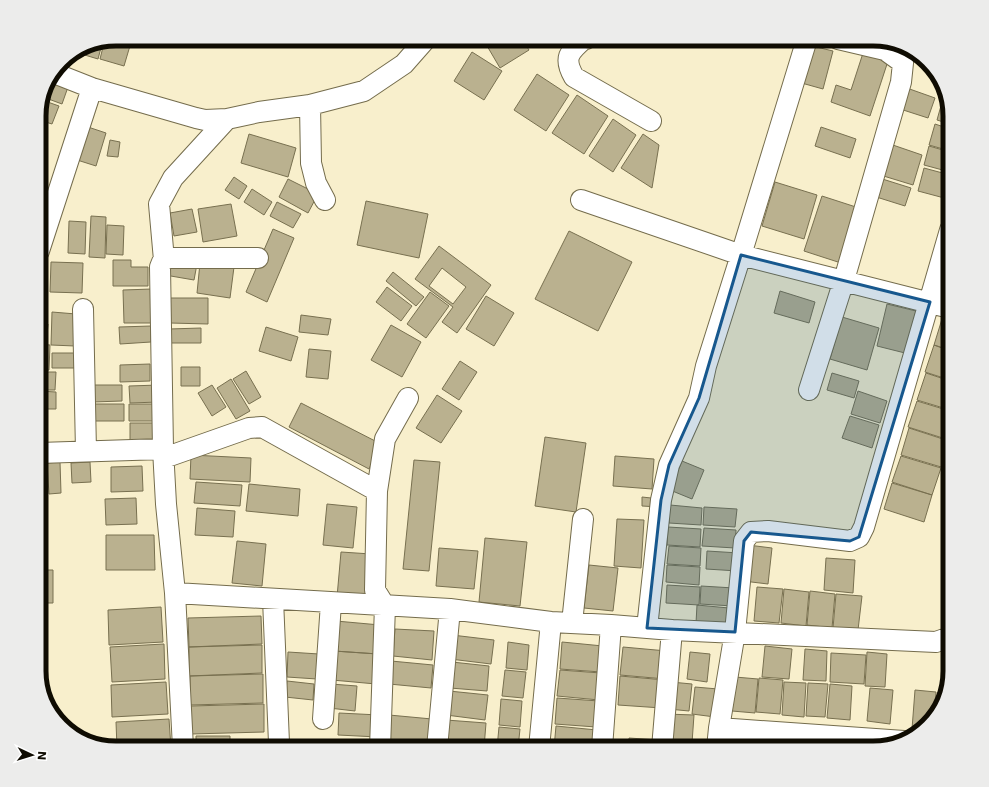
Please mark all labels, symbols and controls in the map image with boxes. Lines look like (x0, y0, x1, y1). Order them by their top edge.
north arrow (12, 735, 52, 775)
text: N (35, 751, 48, 761)

